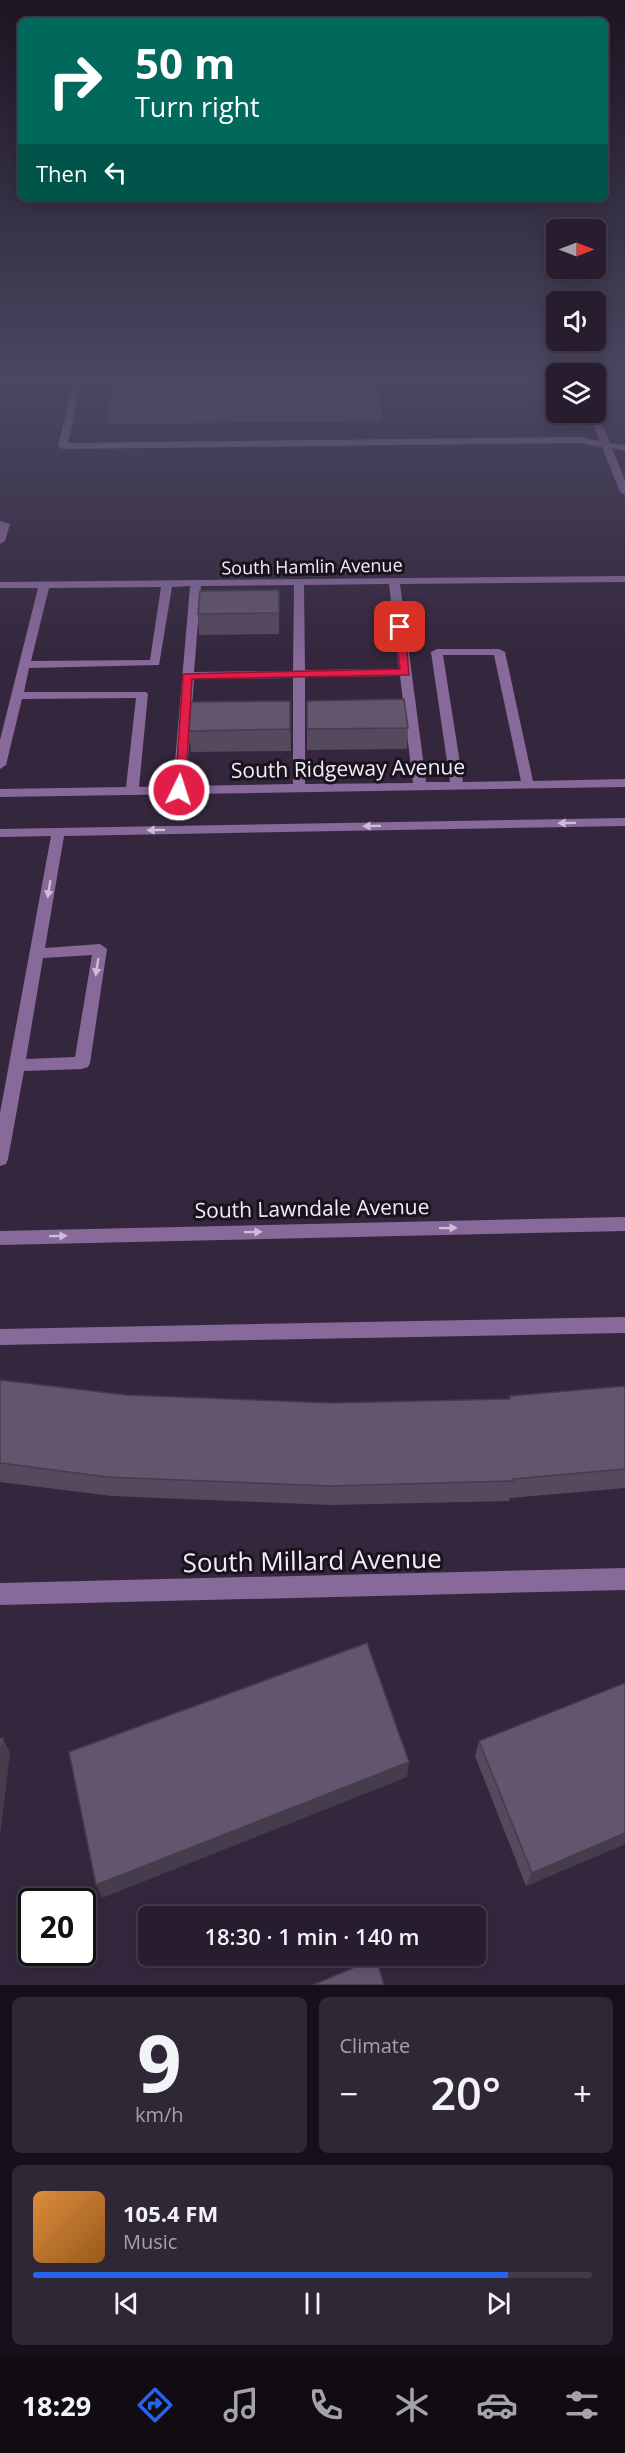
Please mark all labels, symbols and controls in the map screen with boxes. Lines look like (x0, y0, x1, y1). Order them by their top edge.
text: 50 m (135, 34, 235, 91)
icon: right (36, 42, 114, 120)
text: Turn right (135, 88, 260, 125)
icon: left (99, 156, 132, 189)
text: Then (36, 158, 87, 188)
north arrow (546, 219, 606, 279)
map controls (546, 219, 606, 423)
button: sound (546, 291, 606, 351)
button: layers (546, 363, 606, 423)
street label: South Hamlin Avenue (221, 552, 403, 580)
pin (374, 601, 425, 652)
icon: arrive (383, 610, 416, 643)
street label: South Ridgeway Avenue (231, 752, 465, 784)
position arrow (147, 758, 211, 822)
one-way arrow (557, 818, 576, 827)
one-way arrow (362, 821, 381, 831)
one-way arrow (146, 825, 165, 835)
one-way arrow (44, 880, 53, 899)
one-way arrow (93, 957, 102, 976)
street label: South Lawndale Avenue (194, 1192, 430, 1224)
one-way arrow (439, 1223, 458, 1232)
one-way arrow (244, 1227, 263, 1237)
one-way arrow (49, 1231, 68, 1241)
street label: South Millard Avenue (182, 1540, 442, 1580)
speed limit sign: 20 (18, 1888, 96, 1966)
text: 18:30 · 1 min · 140 m (204, 1921, 420, 1951)
text: 9 (137, 2009, 182, 2115)
text: Climate (340, 2032, 410, 2059)
text: 20° (430, 2062, 501, 2123)
text: − (340, 2071, 358, 2116)
text: + (573, 2071, 592, 2116)
text: km/h (135, 2101, 184, 2128)
text: 105.4 FM (123, 2198, 218, 2228)
text: Music (123, 2228, 177, 2255)
icon: previous (110, 2287, 143, 2320)
icon: pause (296, 2287, 329, 2320)
icon: next (482, 2287, 515, 2320)
icon: directions (134, 2384, 176, 2426)
icon: music (220, 2384, 262, 2426)
icon: phone (305, 2384, 347, 2426)
icon: climate (391, 2384, 433, 2426)
icon: car (476, 2384, 518, 2426)
icon: filters (561, 2384, 603, 2426)
text: 18:29 (22, 2387, 91, 2424)

